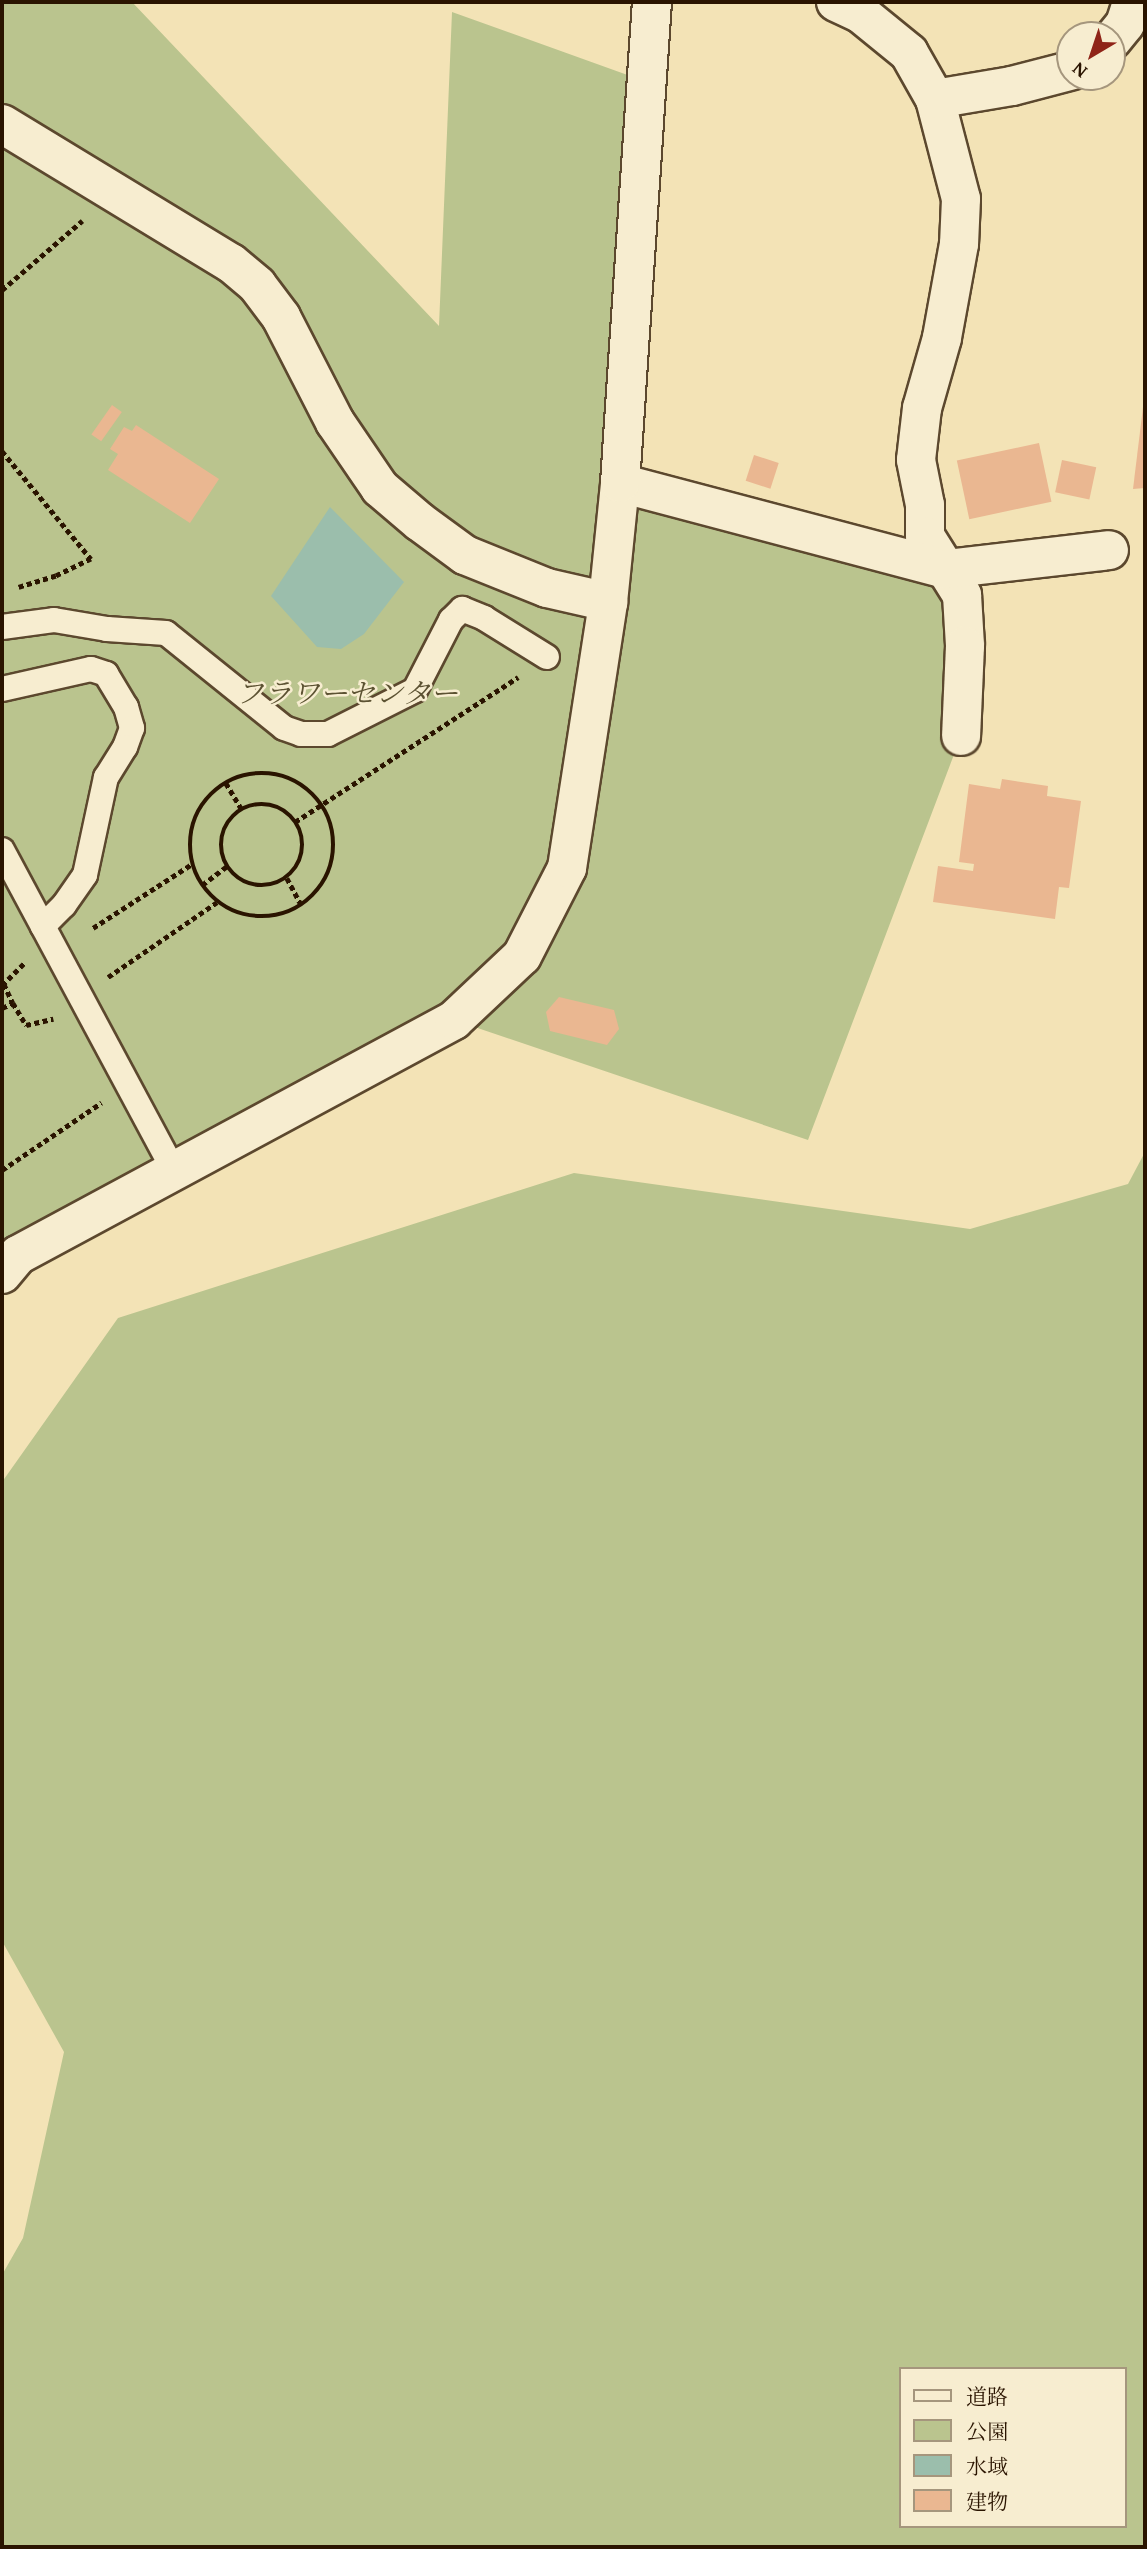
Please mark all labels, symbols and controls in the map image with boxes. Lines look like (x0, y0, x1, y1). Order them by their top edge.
north arrow (1056, 21, 1126, 91)
text: N (1065, 56, 1093, 86)
park label: フラワーセンター (235, 676, 459, 710)
legend (898, 2367, 1126, 2528)
text: 道路 (966, 2381, 1008, 2412)
text: 公園 (966, 2416, 1008, 2447)
text: 水域 (966, 2451, 1008, 2482)
text: 建物 (966, 2486, 1008, 2517)

